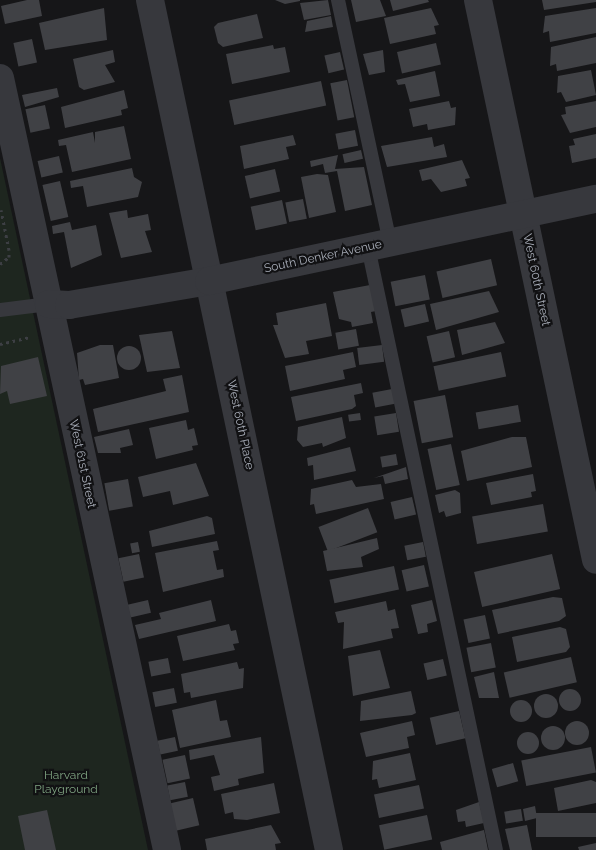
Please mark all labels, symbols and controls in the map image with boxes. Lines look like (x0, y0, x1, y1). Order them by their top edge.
street label: West 60th Street (519, 233, 553, 327)
street label: South Denker Avenue (262, 237, 384, 277)
street label: West 60th Place (223, 379, 257, 471)
street label: West 61st Street (66, 418, 98, 510)
park label: Harvard Playground (34, 769, 98, 797)

